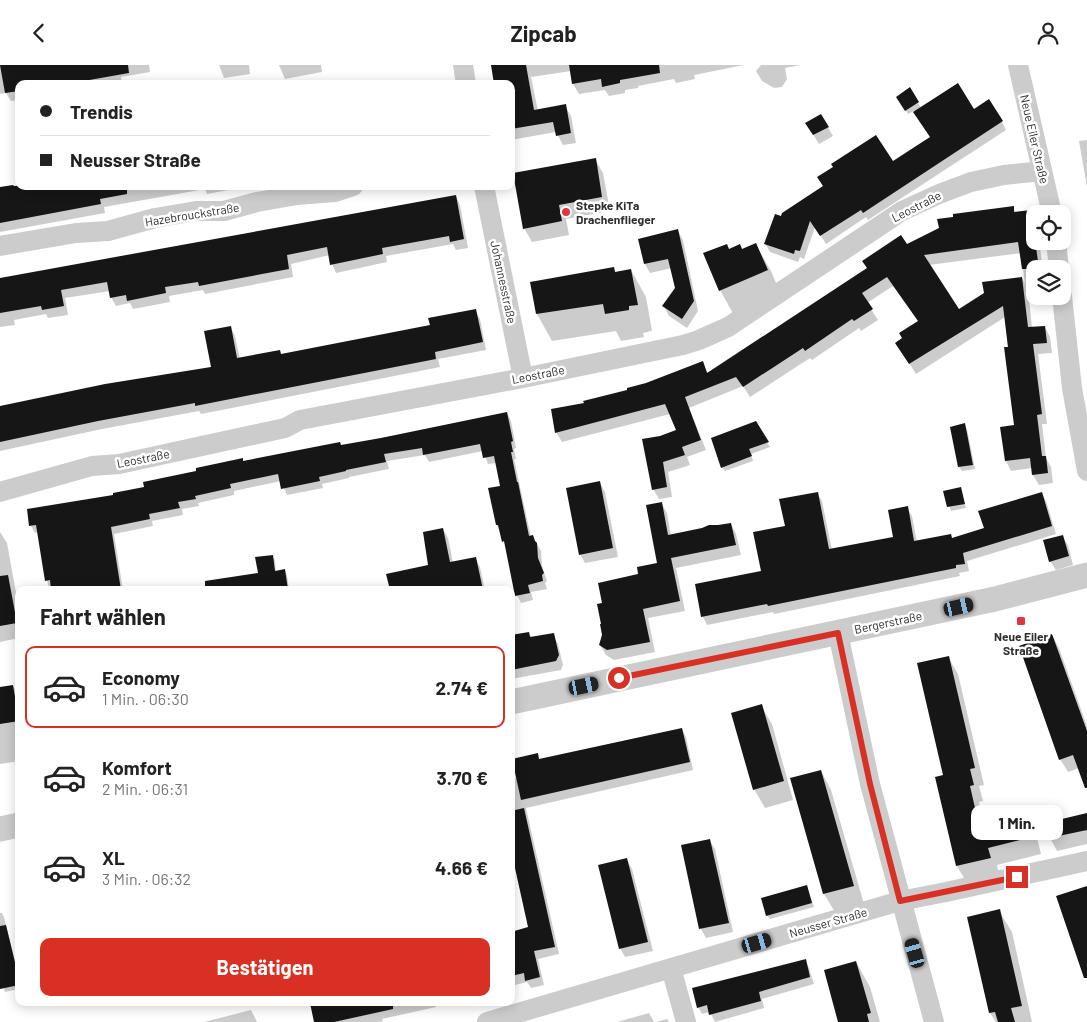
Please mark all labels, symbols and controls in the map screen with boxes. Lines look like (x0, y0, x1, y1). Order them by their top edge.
icon: back (25, 19, 53, 47)
icon: person (1034, 19, 1062, 47)
text: Zipcab (510, 20, 577, 46)
street label: Neue Eiler Straße (1018, 93, 1052, 185)
text: Trendis (70, 100, 133, 123)
text: Neusser Straße (70, 148, 201, 171)
street label: Leostraße (889, 188, 943, 224)
place label: Stepke KiTa Drachenflieger (576, 198, 656, 226)
street label: Hazebrouckstraße (144, 200, 240, 228)
map controls (1026, 205, 1071, 305)
button: locate (1026, 205, 1071, 250)
marker: Stepke KiTa Drachenflieger (560, 206, 572, 218)
street label: Johannesstraße (488, 239, 520, 325)
button: layers (1026, 260, 1071, 305)
street label: Leostraße (510, 362, 566, 386)
street label: Leostraße (115, 446, 171, 470)
car (942, 596, 975, 618)
text: Fahrt wählen (40, 603, 166, 629)
street label: Bergerstraße (853, 608, 923, 636)
marker: Neue Eiler Straße (1015, 615, 1027, 627)
place label: Neue Eiler Straße (994, 629, 1048, 657)
icon: car (42, 665, 87, 710)
text: Economy (102, 666, 180, 689)
route start (608, 667, 630, 689)
text: 2.74 € (435, 676, 488, 699)
car (567, 676, 600, 696)
text: 1 Min. · 06:30 (102, 689, 189, 708)
icon: car (42, 755, 87, 800)
text: Komfort (102, 756, 172, 779)
text: 3.70 € (437, 766, 488, 789)
text: 2 Min. · 06:31 (102, 779, 188, 798)
callout: 1 Min. (971, 805, 1063, 839)
text: 1 Min. (998, 813, 1036, 832)
icon: car (42, 845, 87, 890)
text: XL (102, 846, 125, 869)
text: 4.66 € (435, 856, 488, 879)
route end (1006, 866, 1028, 888)
text: 3 Min. · 06:32 (102, 869, 191, 888)
street label: Neusser Straße (787, 904, 869, 940)
car (740, 932, 773, 954)
car (903, 937, 926, 969)
button: Bestätigen (40, 938, 490, 996)

